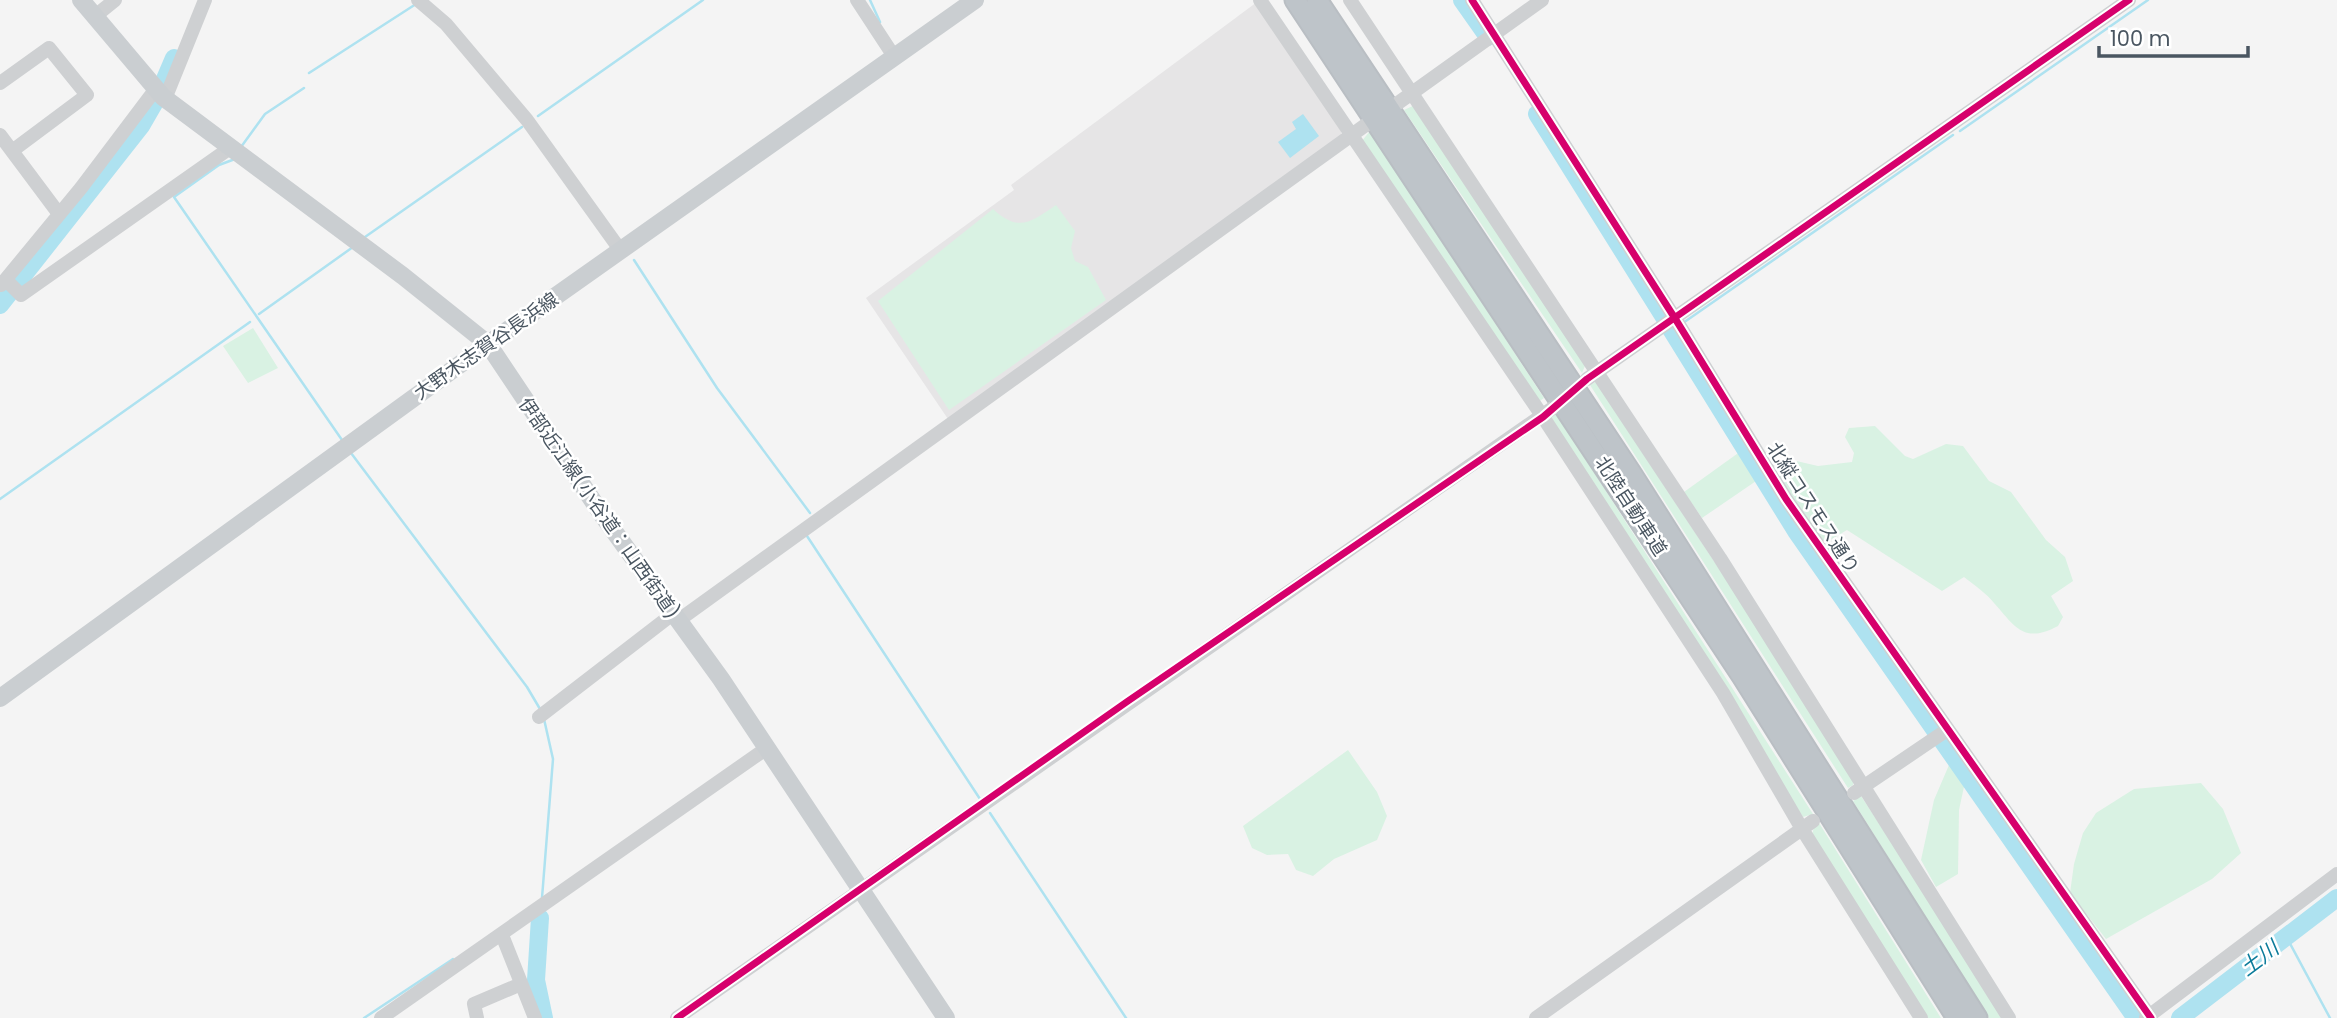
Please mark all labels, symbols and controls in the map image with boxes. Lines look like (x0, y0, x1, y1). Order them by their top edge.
scale bar (2099, 14, 2248, 58)
text: 100 m (2110, 24, 2170, 53)
street label: 大野木志賀谷長浜線 (408, 286, 564, 406)
street label: 伊部近江線(小谷道：山西街道) (512, 392, 686, 624)
street label: 北縦コスモス通り (1760, 437, 1866, 579)
street label: 北陸自動車道 (1589, 451, 1673, 561)
water label: 土川 (2234, 933, 2286, 982)

